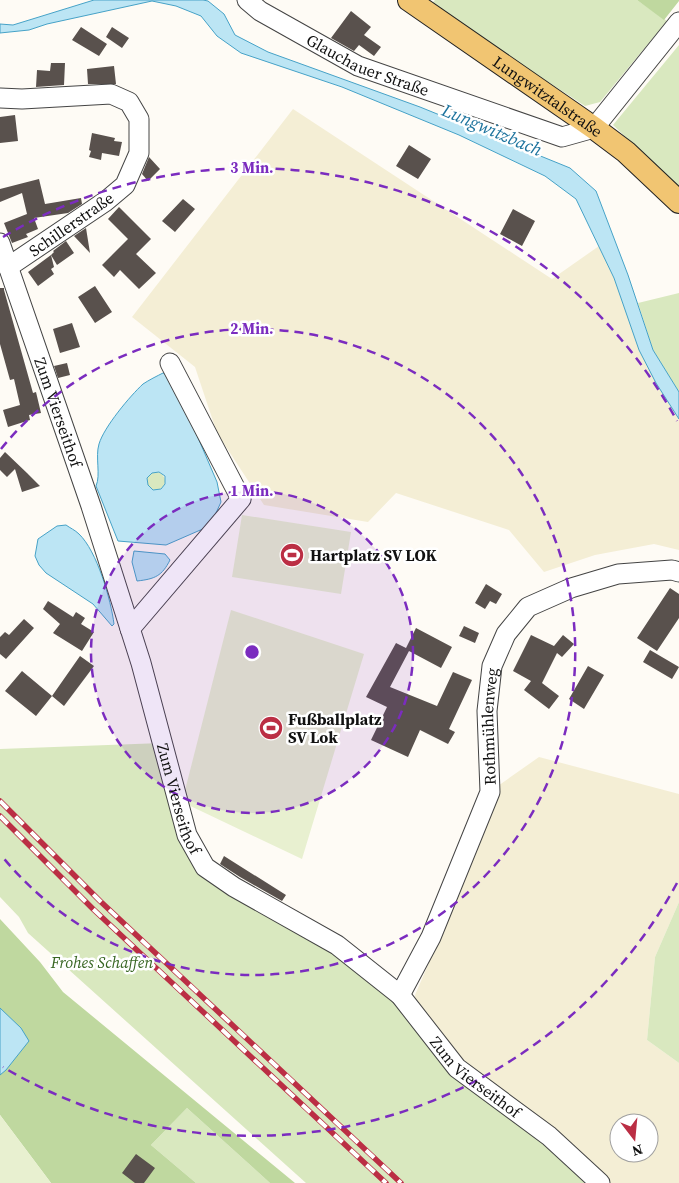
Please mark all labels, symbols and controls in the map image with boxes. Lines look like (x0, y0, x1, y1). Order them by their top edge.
street label: Glauchauer Straße (303, 28, 432, 101)
street label: Lungwitztalstraße (489, 50, 607, 142)
water label: Lungwitzbach (437, 97, 546, 162)
text: 3 Min. (230, 157, 274, 178)
street label: Schillerstraße (24, 187, 118, 261)
text: 2 Min. (230, 318, 274, 339)
street label: Zum Vierseithof (29, 354, 88, 471)
text: 1 Min. (230, 480, 274, 501)
sports icon: Hartplatz SV LOK (279, 542, 305, 568)
place label: Hartplatz SV LOK (310, 544, 437, 566)
centre of rings (243, 643, 261, 661)
street label: Rothmühlenweg (476, 667, 503, 786)
place label: Fußballplatz SV Lok (288, 708, 382, 748)
sports icon: Fußballplatz SV Lok (258, 715, 284, 741)
street label: Zum Vierseithof (152, 741, 207, 859)
park label: Frohes Schaffen (50, 951, 153, 973)
street label: Zum Vierseithof (425, 1032, 527, 1123)
north arrow (609, 1113, 659, 1163)
text: N (630, 1139, 645, 1162)

